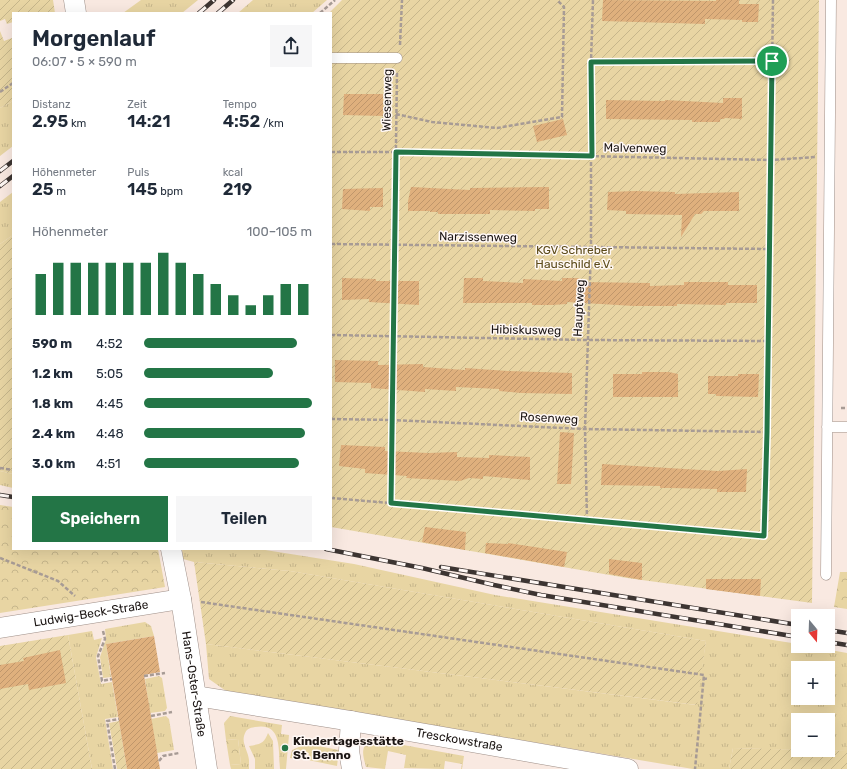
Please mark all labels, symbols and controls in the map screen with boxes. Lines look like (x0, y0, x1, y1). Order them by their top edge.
text: Morgenlauf (32, 25, 155, 52)
button: share (270, 25, 312, 67)
pin (755, 44, 789, 78)
icon: arrive (761, 50, 783, 72)
text: 06:07 · 5 × 590 m (32, 54, 137, 69)
street label: Wiesenweg (379, 69, 395, 131)
text: Distanz (32, 98, 70, 111)
text: Zeit (127, 98, 147, 111)
text: Tempo (223, 98, 257, 111)
text: 2.95 (32, 111, 68, 131)
text: 14:21 (127, 111, 171, 131)
text: 4:52 (223, 111, 260, 131)
text: km (68, 117, 86, 130)
text: /km (260, 117, 284, 130)
street label: Malvenweg (604, 140, 666, 156)
text: Höhenmeter (32, 166, 96, 179)
text: Puls (127, 166, 149, 179)
text: kcal (223, 166, 243, 179)
text: 25 (32, 179, 54, 199)
text: 145 (127, 179, 158, 199)
text: 219 (223, 179, 252, 199)
text: m (54, 185, 66, 198)
text: bpm (158, 185, 183, 198)
text: Höhenmeter (32, 224, 108, 239)
text: 100–105 m (247, 224, 312, 239)
street label: Narzissenweg (439, 229, 517, 245)
park label: KGV Schreber Hauschild e.V. (535, 243, 613, 271)
street label: Hauptweg (571, 279, 587, 337)
street label: Hibiskusweg (491, 322, 561, 338)
text: 590 m (32, 336, 72, 351)
text: 4:52 (96, 336, 123, 351)
text: 1.2 km (32, 366, 73, 381)
text: 5:05 (96, 366, 123, 381)
text: 1.8 km (32, 396, 73, 411)
text: 4:45 (96, 396, 123, 411)
street label: Rosenweg (520, 409, 578, 427)
text: 2.4 km (32, 426, 75, 441)
text: 4:48 (96, 426, 124, 441)
text: 3.0 km (32, 456, 75, 471)
text: 4:51 (96, 456, 121, 471)
button: Speichern (32, 496, 168, 542)
button: Teilen (176, 496, 312, 542)
street label: Ludwig-Beck-Straße (32, 597, 150, 630)
north arrow (791, 609, 835, 653)
map controls (791, 609, 835, 757)
street label: Hans-Oster-Straße (179, 630, 209, 738)
button: + (791, 661, 835, 705)
button: − (791, 713, 835, 757)
street label: Tresckowstraße (415, 725, 504, 754)
place label: Kindertagesstätte St. Benno (293, 734, 404, 762)
marker: Kindertagesstätte St. Benno (280, 743, 290, 753)

